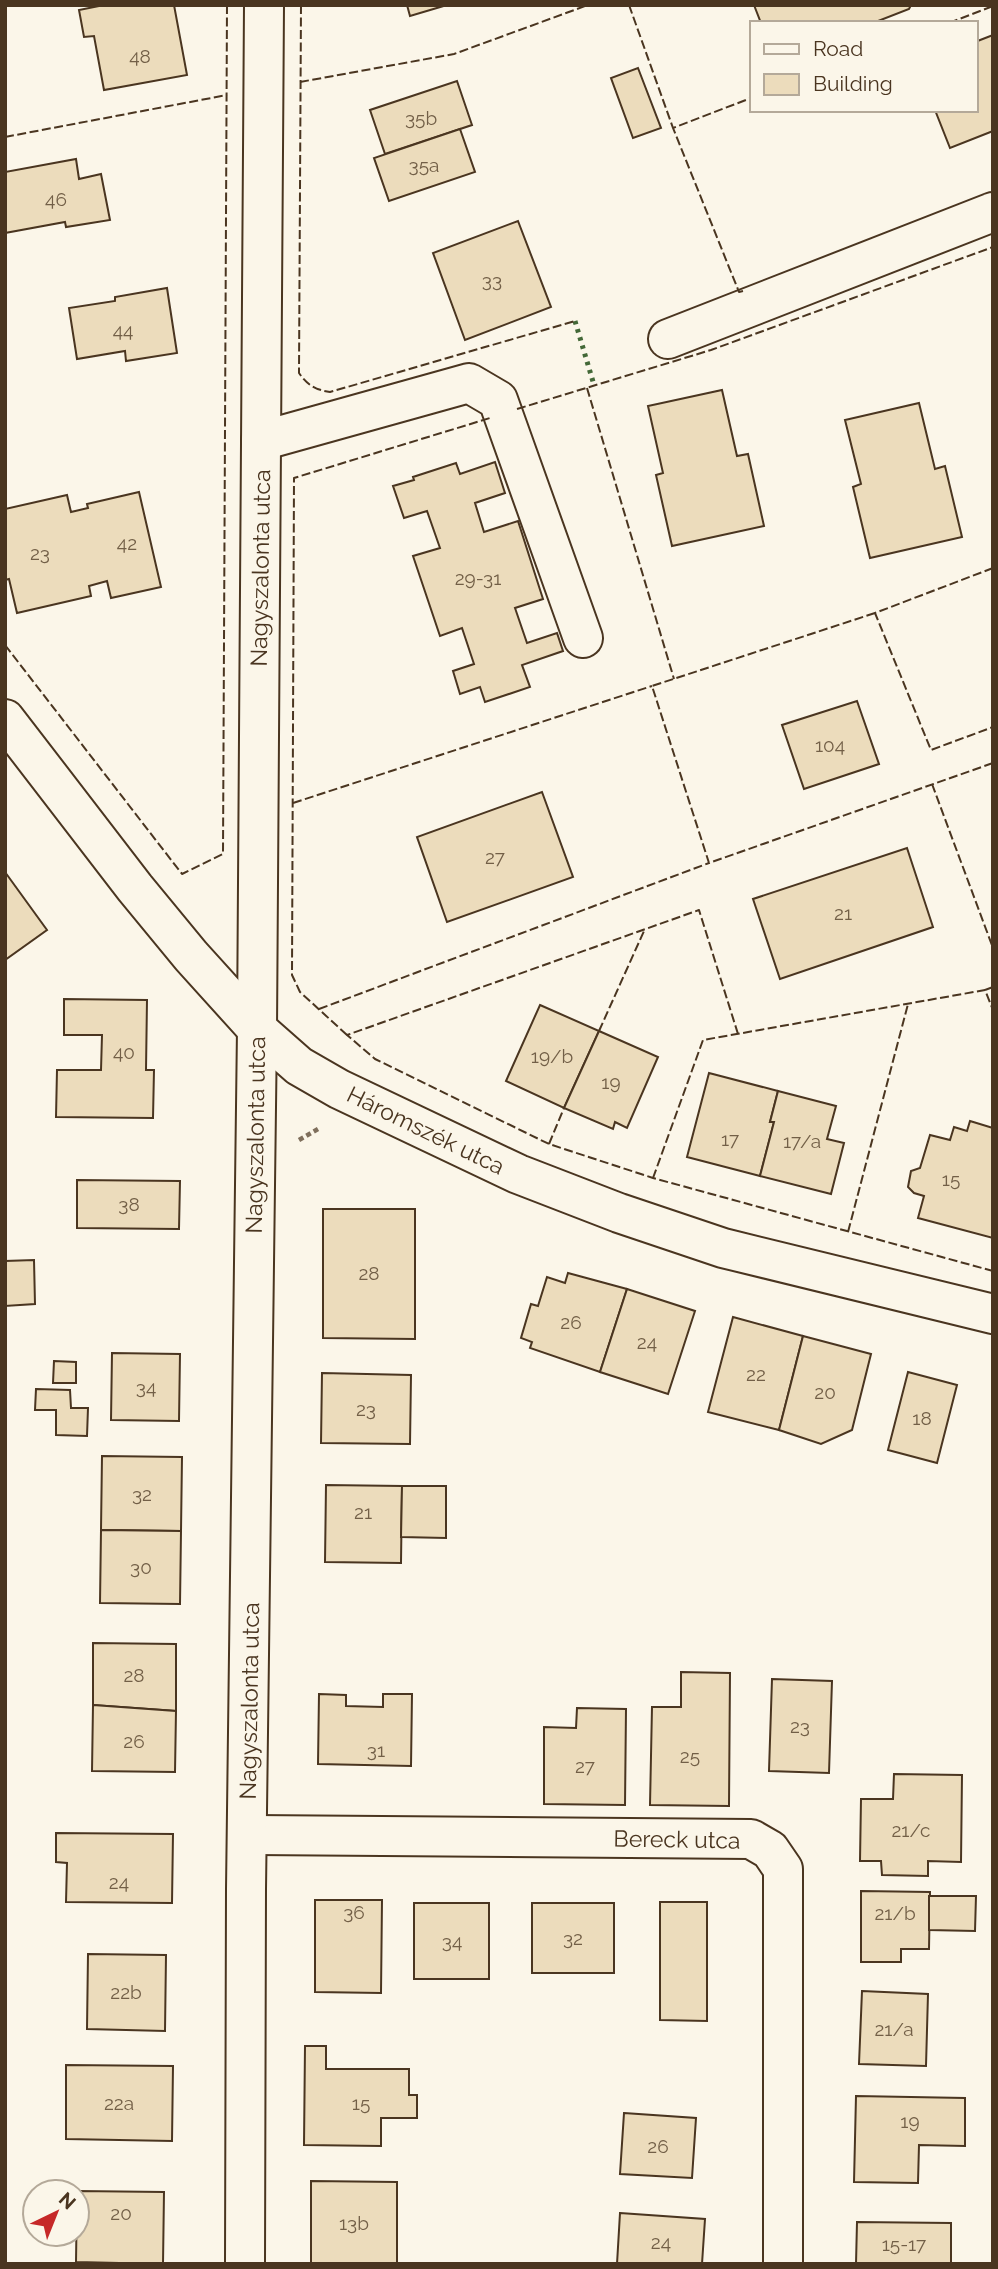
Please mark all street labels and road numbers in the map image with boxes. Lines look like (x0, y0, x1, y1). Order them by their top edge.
street label: Nagyszalonta utca (245, 469, 275, 667)
street label: Nagyszalonta utca (240, 1036, 270, 1234)
street label: Háromszék utca (343, 1080, 509, 1180)
street label: Nagyszalonta utca (234, 1602, 264, 1800)
street label: Bereck utca (613, 1824, 741, 1854)

